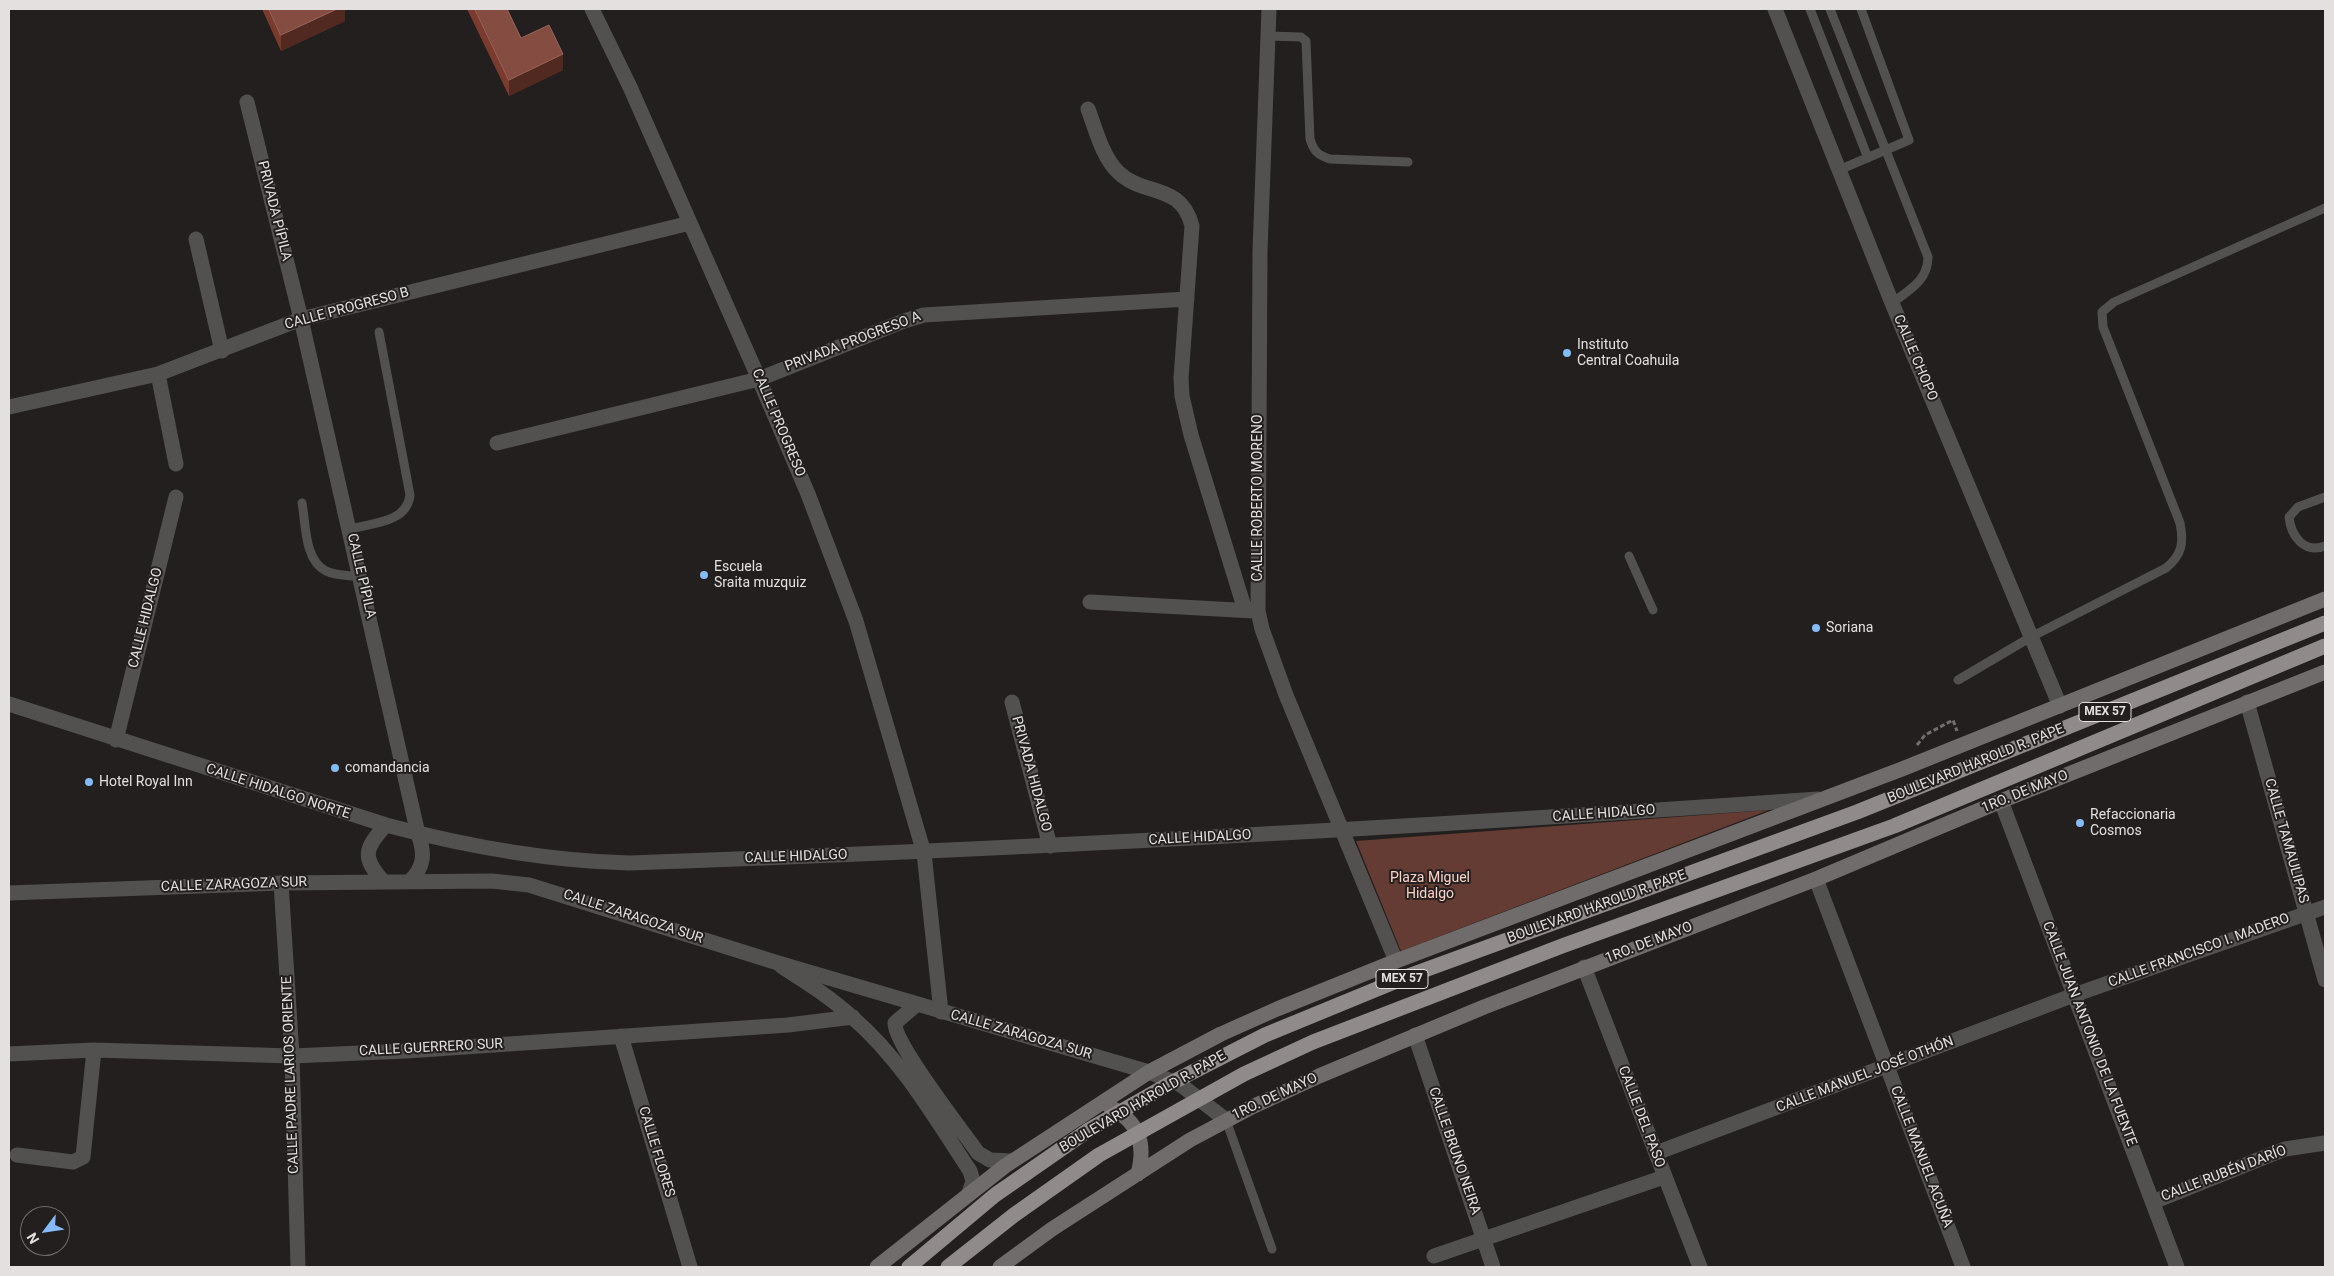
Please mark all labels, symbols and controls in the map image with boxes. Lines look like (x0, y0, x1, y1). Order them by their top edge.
street label: PRIVADA PÍPILA (253, 159, 295, 263)
street label: CALLE PROGRESO B (283, 284, 411, 334)
street label: PRIVADA PROGRESO A (783, 308, 923, 376)
street label: CALLE CHOPO (1889, 312, 1941, 404)
place label: Instituto Central Coahuila (1577, 337, 1679, 370)
marker: Instituto Central Coahuila (1561, 347, 1573, 359)
street label: CALLE PROGRESO (748, 366, 808, 480)
street label: CALLE ROBERTO MORENO (1250, 414, 1266, 582)
street label: CALLE PÍPILA (343, 532, 379, 620)
place label: Escuela Sraita muzquiz (714, 559, 806, 592)
street label: CALLE HIDALGO (125, 566, 167, 670)
marker: Escuela Sraita muzquiz (698, 569, 710, 581)
place label: Soriana (1826, 620, 1873, 636)
marker: Soriana (1810, 622, 1822, 634)
road number: MEX 57 (2079, 702, 2131, 722)
street label: PRIVADA HIDALGO (1008, 715, 1054, 833)
street label: BOULEVARD HAROLD R. PAPE (1885, 721, 2067, 807)
place label: comandancia (345, 760, 430, 776)
street label: CALLE HIDALGO NORTE (204, 761, 352, 823)
marker: comandancia (329, 762, 341, 774)
street label: 1RO. DE MAYO (1979, 767, 2071, 817)
place label: Hotel Royal Inn (99, 774, 193, 790)
marker: Hotel Royal Inn (83, 776, 95, 788)
street label: CALLE TAMAULIPAS (2260, 777, 2312, 905)
street label: CALLE HIDALGO (1552, 802, 1656, 826)
place label: Refaccionaria Cosmos (2090, 807, 2176, 840)
marker: Refaccionaria Cosmos (2074, 817, 2086, 829)
street label: CALLE HIDALGO (1148, 827, 1252, 849)
street label: CALLE HIDALGO (744, 847, 848, 867)
street label: BOULEVARD HAROLD R. PAPE (1505, 867, 1689, 947)
park label: Plaza Miguel Hidalgo (1390, 870, 1470, 902)
street label: CALLE ZARAGOZA SUR (161, 874, 307, 896)
street label: CALLE ZARAGOZA SUR (561, 886, 705, 948)
street label: CALLE FRANCISCO I. MADERO (2106, 910, 2292, 992)
street label: 1RO. DE MAYO (1603, 919, 1695, 967)
street label: CALLE JUAN ANTONIO DE LA FUENTE (2038, 919, 2140, 1149)
road number: MEX 57 (1376, 970, 1428, 989)
street label: CALLE PADRE LARIOS ORIENTE (279, 976, 303, 1174)
street label: CALLE ZARAGOZA SUR (948, 1007, 1094, 1063)
street label: CALLE MANUEL JOSÉ OTHÓN (1774, 1033, 1956, 1117)
street label: CALLE GUERRERO SUR (359, 1036, 503, 1060)
street label: BOULEVARD HAROLD R. PAPE (1057, 1047, 1229, 1157)
street label: CALLE DEL PASO (1614, 1064, 1668, 1170)
street label: 1RO. DE MAYO (1230, 1070, 1320, 1124)
street label: CALLE MANUEL ACUÑA (1886, 1084, 1956, 1230)
street label: CALLE BRUNO NEIRA (1424, 1085, 1484, 1217)
street label: CALLE FLORES (634, 1105, 678, 1199)
street label: CALLE RUBÉN DARÍO (2159, 1142, 2289, 1206)
north arrow (20, 1206, 70, 1256)
text: N (24, 1230, 42, 1247)

